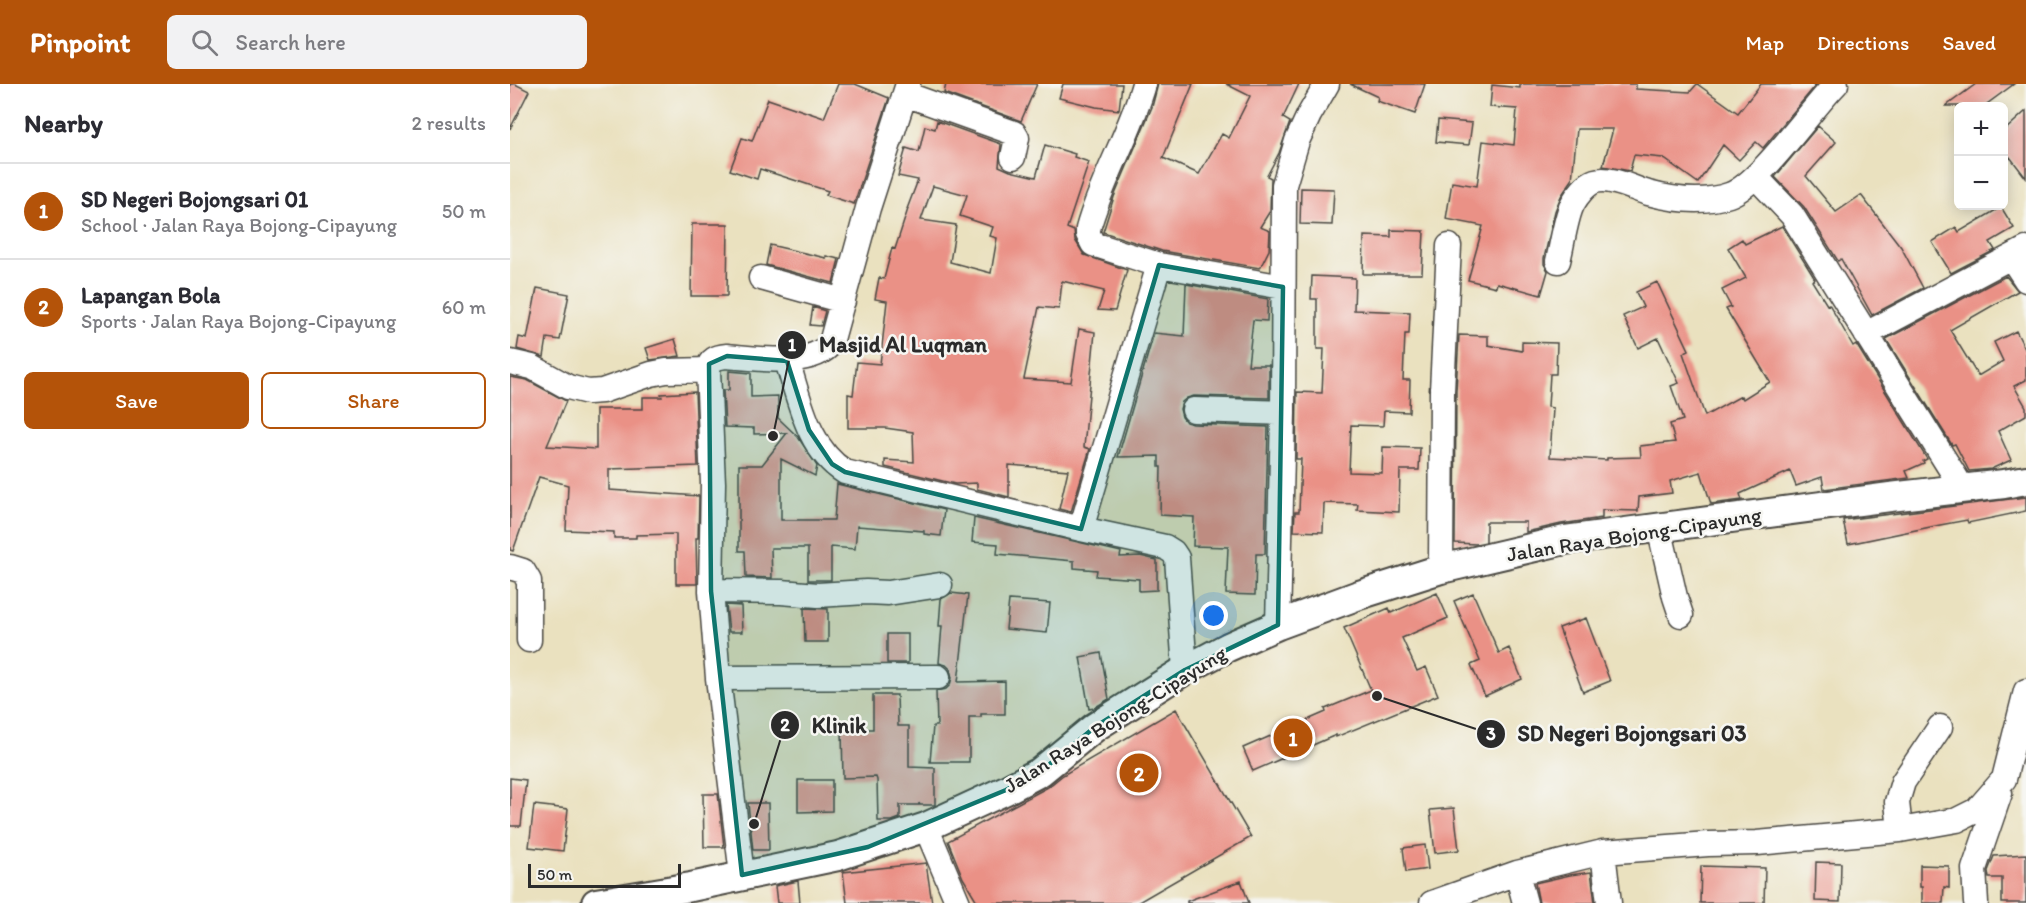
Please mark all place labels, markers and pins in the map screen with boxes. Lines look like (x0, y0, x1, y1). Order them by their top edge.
callout: Masjid Al Luqman (777, 325, 999, 365)
callout: Klinik (770, 705, 878, 745)
callout: SD Negeri Bojongsari 03 (1476, 714, 1758, 754)
pin: 1 (1274, 716, 1312, 760)
pin: 2 (1120, 750, 1158, 796)

